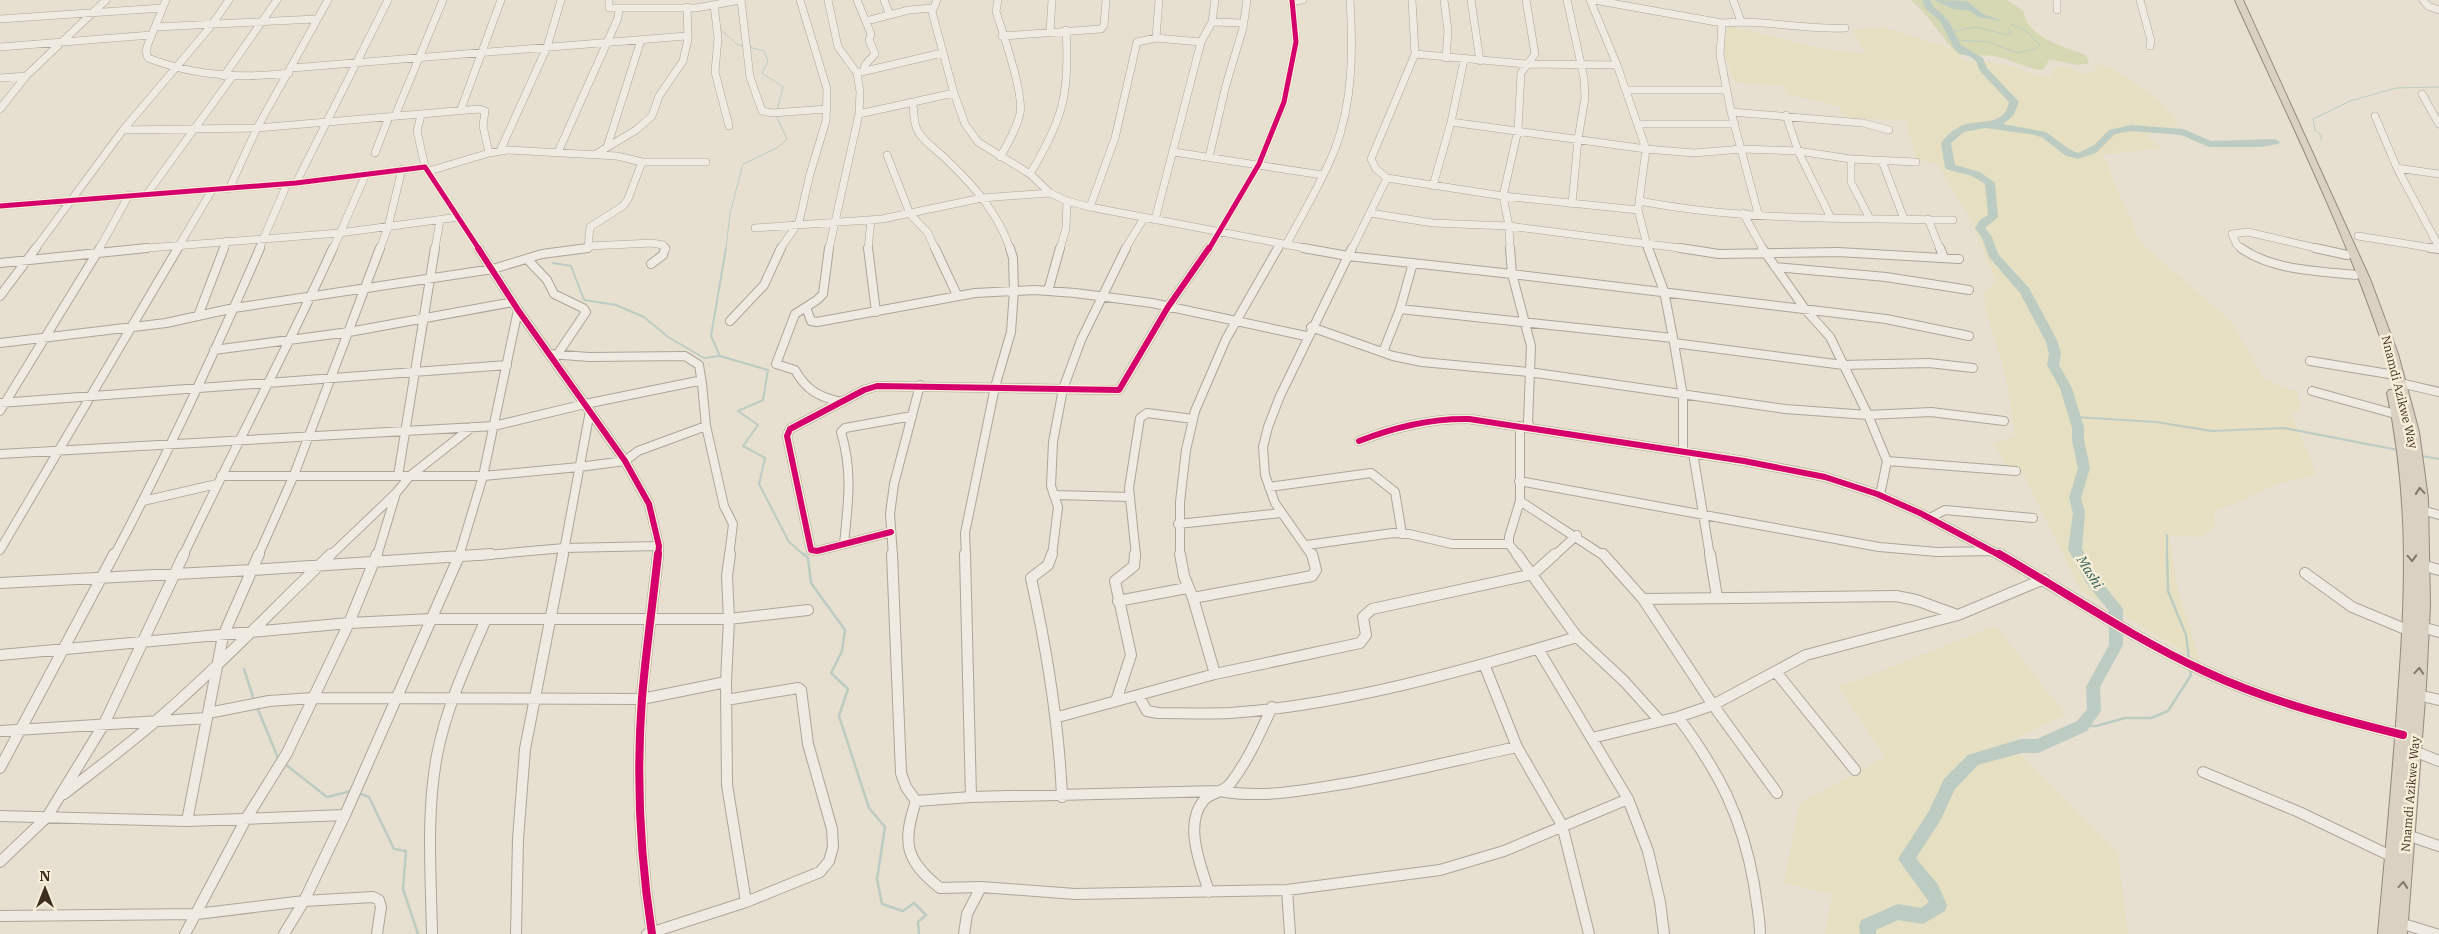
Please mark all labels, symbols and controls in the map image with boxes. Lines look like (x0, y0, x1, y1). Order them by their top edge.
street label: Nnamdi Azikwe Way (2379, 334, 2421, 451)
one-way arrow (2415, 487, 2426, 495)
water label: Mashi (2072, 551, 2108, 593)
one-way arrow (2407, 554, 2417, 562)
one-way arrow (2414, 667, 2425, 675)
street label: Nnamdi Azikwe Way (2397, 735, 2423, 853)
north arrow (20, 864, 70, 914)
text: N (39, 867, 51, 885)
one-way arrow (2398, 881, 2409, 889)

